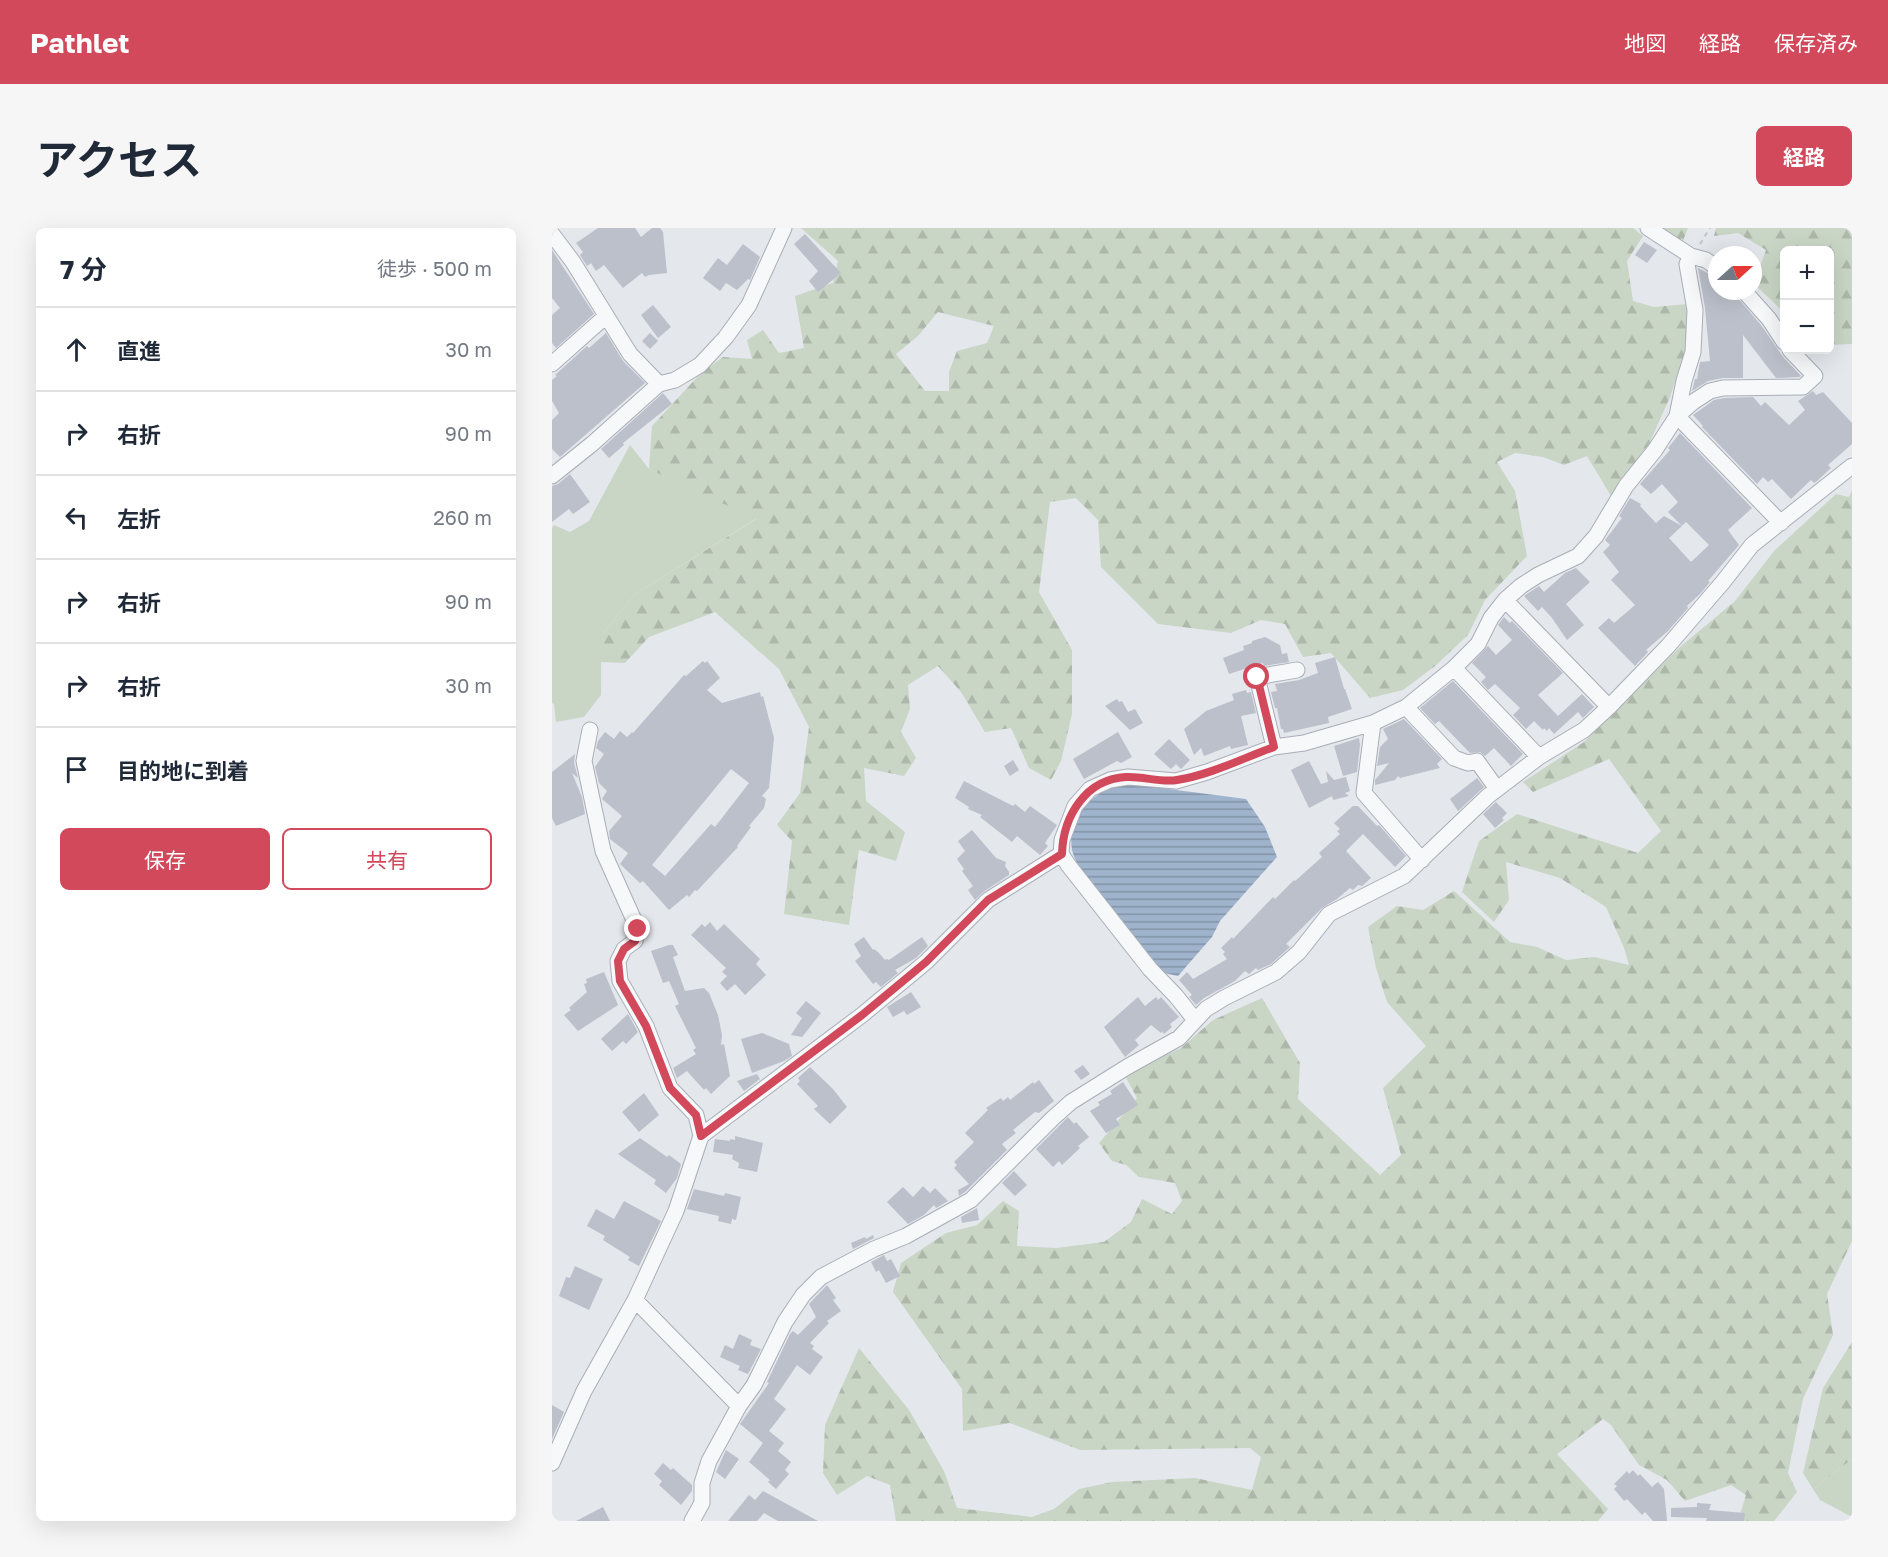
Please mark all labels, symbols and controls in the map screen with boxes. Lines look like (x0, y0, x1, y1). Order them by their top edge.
text: Pathlet (30, 26, 130, 59)
text: 地図 (1624, 30, 1666, 56)
text: 経路 (1699, 30, 1741, 56)
text: 保存済み (1774, 30, 1858, 56)
button: 経路 (1756, 126, 1852, 186)
text: アクセス (36, 134, 202, 184)
north arrow (1708, 246, 1762, 300)
map controls (1780, 246, 1834, 354)
button: + (1780, 246, 1834, 300)
text: 7 分 (60, 254, 107, 285)
text: 徒歩 · 500 m (377, 256, 492, 280)
button: − (1780, 300, 1834, 354)
icon: ahead (60, 333, 93, 366)
text: 直進 (117, 337, 161, 364)
text: 30 m (445, 337, 492, 361)
icon: right (60, 417, 93, 450)
text: 右折 (117, 421, 161, 448)
text: 90 m (445, 421, 492, 445)
icon: left (60, 501, 93, 534)
text: 左折 (117, 505, 161, 532)
text: 260 m (433, 505, 492, 529)
icon: right (60, 585, 93, 618)
text: 右折 (117, 589, 161, 616)
text: 90 m (445, 589, 492, 613)
route start (1243, 663, 1269, 689)
icon: right (60, 669, 93, 702)
text: 右折 (117, 673, 161, 700)
text: 30 m (445, 673, 492, 697)
icon: arrive (60, 753, 93, 786)
text: 目的地に到着 (117, 757, 249, 784)
button: 保存 (60, 828, 270, 890)
button: 共有 (282, 828, 492, 890)
route end (624, 915, 650, 941)

